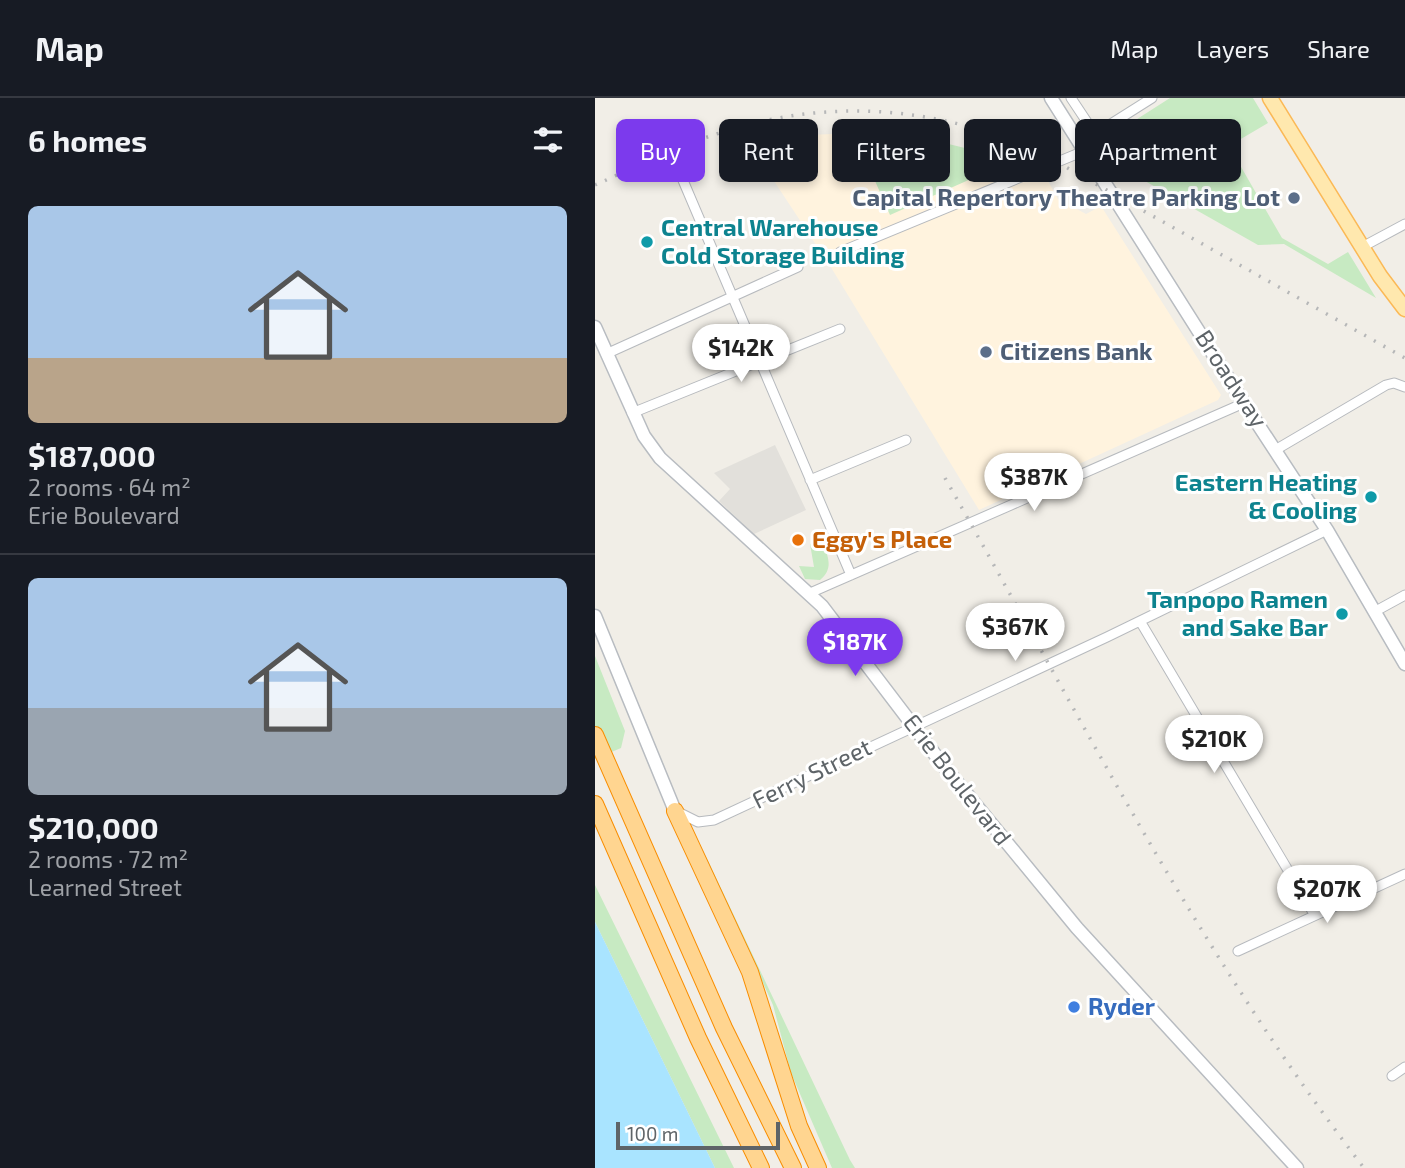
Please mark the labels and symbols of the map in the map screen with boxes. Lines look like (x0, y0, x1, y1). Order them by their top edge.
place label: Capital Repertory Theatre Parking Lot (852, 182, 1280, 211)
marker: Capital Repertory Theatre Parking Lot (1286, 190, 1302, 206)
place label: Central Warehouse Cold Storage Building (661, 212, 904, 269)
marker: Central Warehouse Cold Storage Building (639, 234, 655, 250)
pin: $142K (692, 324, 790, 384)
street label: Broadway (1190, 324, 1275, 433)
place label: Citizens Bank (1000, 336, 1153, 365)
marker: Citizens Bank (978, 344, 994, 360)
pin: $387K (985, 454, 1083, 513)
place label: Eastern Heating & Cooling (1175, 467, 1357, 524)
marker: Eastern Heating & Cooling (1363, 489, 1379, 505)
place label: Eggy's Place (812, 524, 952, 553)
marker: Eggy's Place (790, 532, 806, 548)
place label: Tanpopo Ramen and Sake Bar (1147, 584, 1329, 641)
pin: $367K (966, 603, 1064, 663)
marker: Tanpopo Ramen and Sake Bar (1334, 606, 1350, 622)
pin: $187K (806, 618, 904, 678)
street label: Erie Boulevard (898, 708, 1018, 850)
pin: $210K (1165, 716, 1263, 775)
street label: Ferry Street (747, 731, 876, 814)
pin: $207K (1278, 866, 1376, 925)
place label: Ryder (1088, 991, 1156, 1020)
marker: Ryder (1066, 999, 1082, 1015)
scale bar (616, 1119, 781, 1151)

